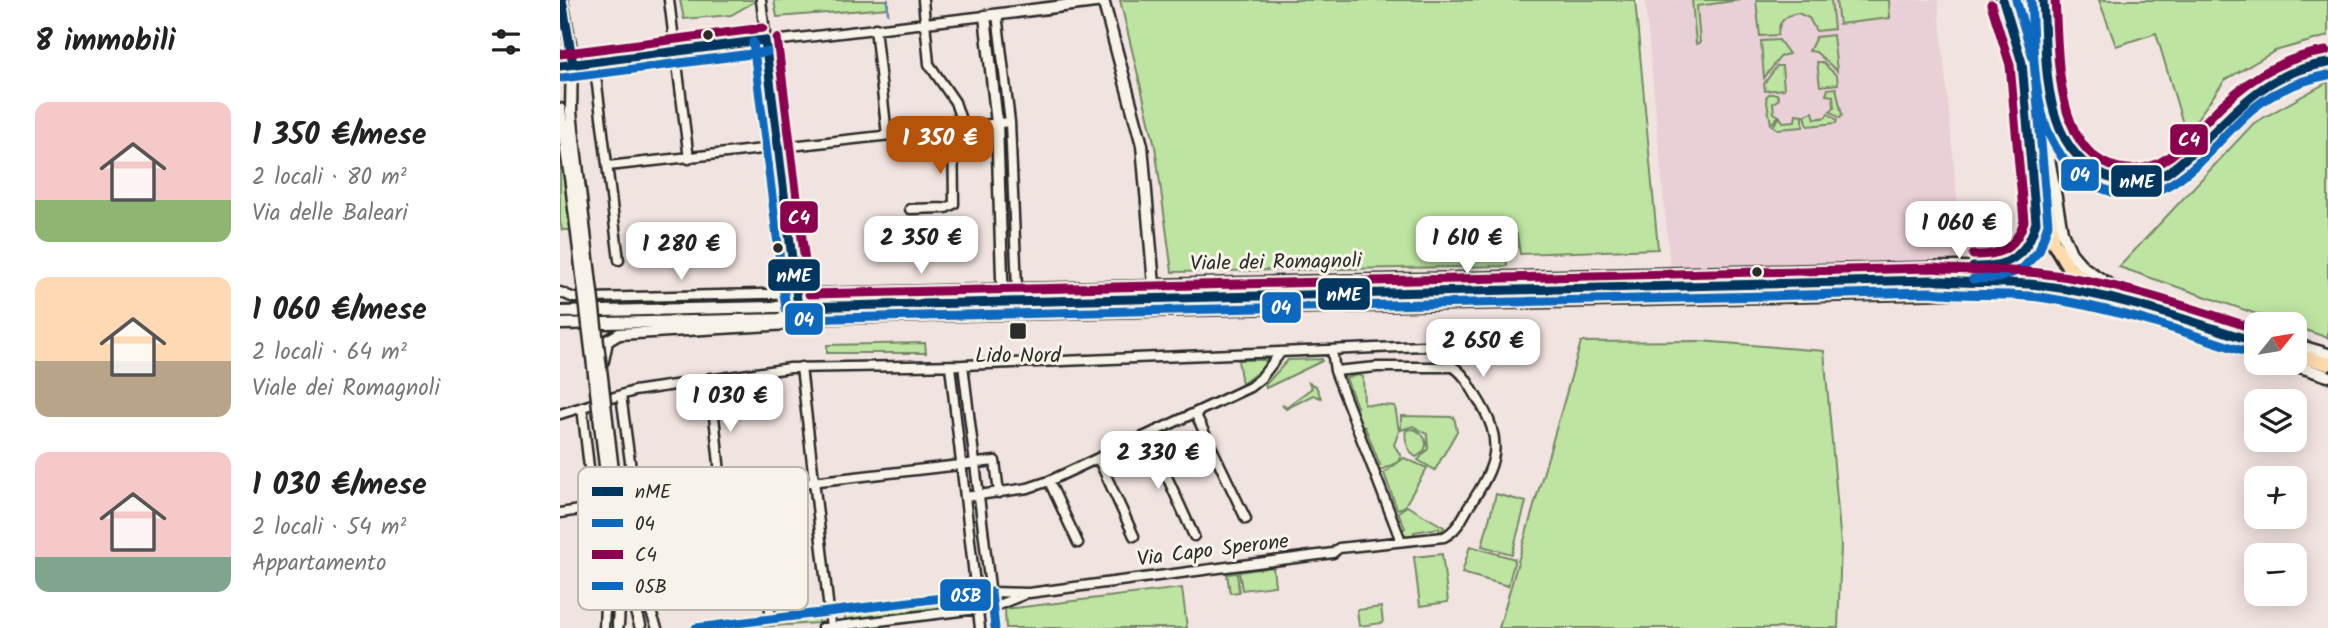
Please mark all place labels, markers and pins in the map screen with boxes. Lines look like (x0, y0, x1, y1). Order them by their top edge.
unlabelled marker (701, 28, 715, 42)
pin: 1 350 € (875, 116, 1005, 176)
pin: 1 060 € (1894, 202, 2024, 261)
pin: 2 350 € (856, 216, 986, 276)
pin: 1 610 € (1402, 216, 1532, 276)
pin: 1 280 € (616, 222, 746, 282)
unlabelled marker (771, 241, 785, 255)
unlabelled marker (1750, 265, 1764, 279)
pin: 2 650 € (1418, 320, 1548, 379)
marker: Lido Nord (1008, 321, 1028, 341)
place label: Lido Nord (975, 340, 1062, 373)
pin: 1 030 € (665, 374, 795, 434)
pin: 2 330 € (1093, 432, 1223, 491)

